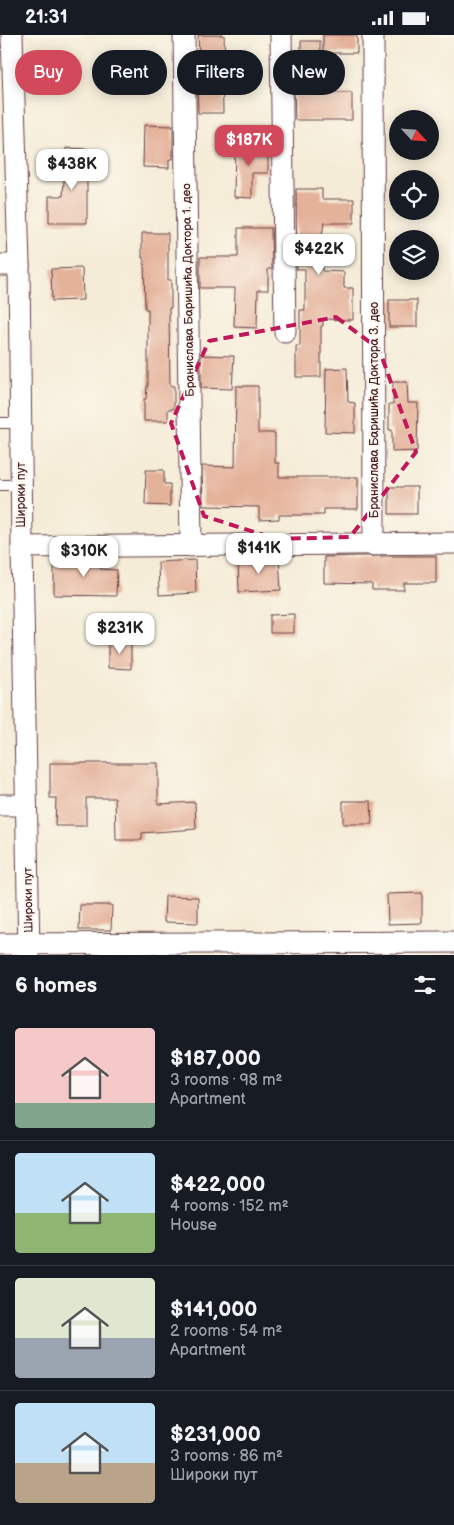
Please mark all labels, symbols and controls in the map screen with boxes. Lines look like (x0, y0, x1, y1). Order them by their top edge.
text: 21:31 (25, 6, 68, 29)
chip: Buy (15, 50, 82, 95)
chip: Rent (92, 50, 167, 95)
chip: Filters (177, 50, 263, 95)
chip: New (273, 50, 345, 95)
north arrow (389, 110, 439, 160)
map controls (389, 110, 439, 280)
pin: $187K (214, 125, 284, 167)
text: $187K (226, 131, 272, 150)
pin: $438K (37, 149, 107, 191)
text: $438K (47, 155, 97, 174)
button: locate (389, 170, 439, 220)
street label: Бранислава Баришића Доктора 1. део (179, 183, 198, 397)
button: layers (389, 230, 439, 280)
pin: $422K (284, 233, 354, 276)
text: $422K (294, 240, 344, 259)
street label: Бранислава Баришића Доктора 3. део (367, 302, 382, 518)
street label: Широки пут (14, 462, 29, 528)
pin: $141K (224, 533, 294, 575)
pin: $310K (49, 535, 119, 578)
text: $141K (237, 539, 281, 558)
text: $310K (60, 542, 108, 561)
pin: $231K (85, 613, 155, 655)
text: $231K (97, 619, 143, 638)
street label: Широки пут (20, 867, 37, 933)
icon: filters (411, 971, 439, 999)
text: 6 homes (15, 973, 97, 998)
text: $187,000 (170, 1046, 261, 1071)
icon: home (55, 1048, 115, 1108)
text: 3 rooms · 98 m² (170, 1071, 282, 1090)
text: Apartment (170, 1090, 246, 1109)
text: $422,000 (170, 1172, 265, 1197)
icon: home (55, 1173, 115, 1233)
text: 4 rooms · 152 m² (170, 1197, 289, 1216)
text: House (170, 1216, 217, 1235)
text: $141,000 (170, 1297, 257, 1322)
icon: home (55, 1298, 115, 1358)
text: 2 rooms · 54 m² (170, 1322, 282, 1341)
text: Apartment (170, 1341, 246, 1360)
text: $231,000 (170, 1422, 261, 1447)
icon: home (55, 1423, 115, 1483)
text: 3 rooms · 86 m² (170, 1447, 283, 1466)
text: Широки пут (170, 1466, 258, 1485)

